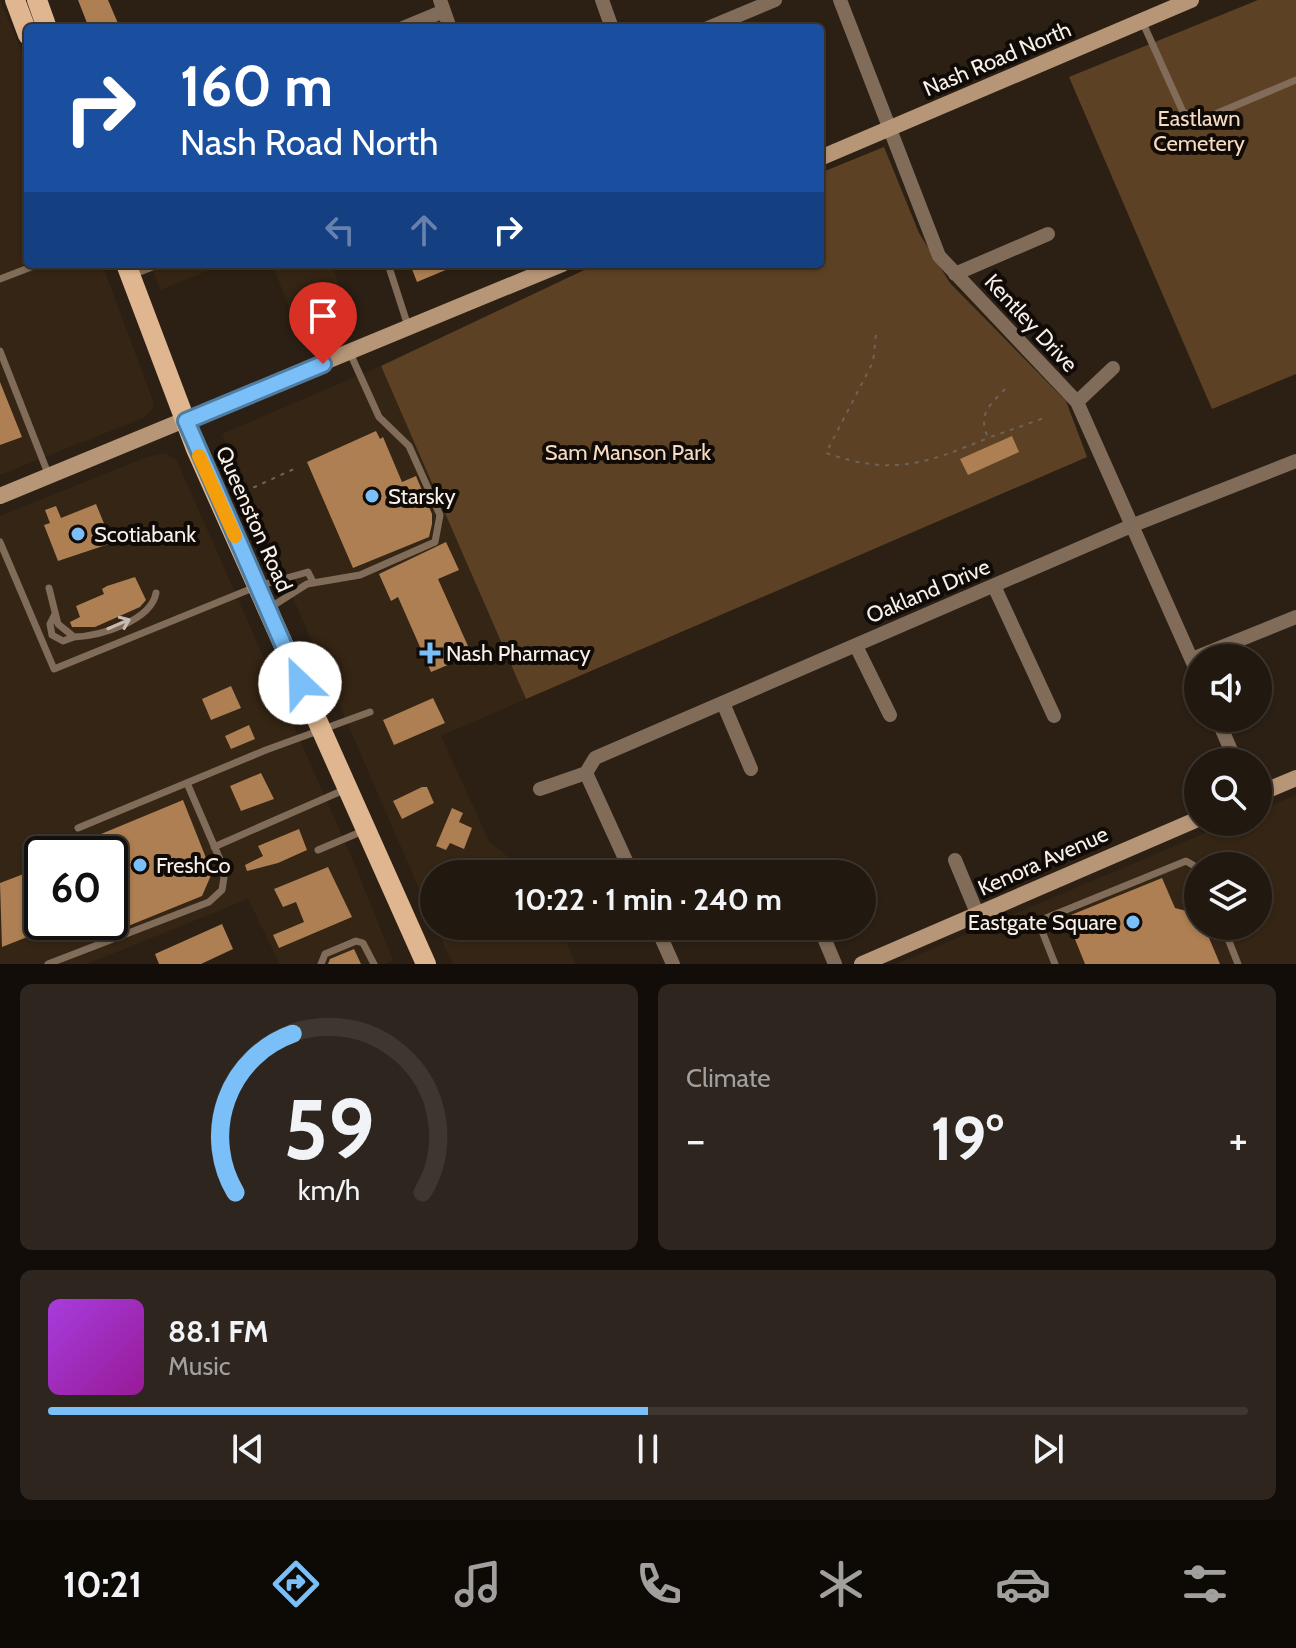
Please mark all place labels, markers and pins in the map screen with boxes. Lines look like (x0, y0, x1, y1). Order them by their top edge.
pin (289, 282, 357, 364)
place label: Starsky (388, 483, 456, 510)
marker: Starsky (363, 487, 381, 505)
place label: Scotiabank (94, 521, 196, 548)
marker: Scotiabank (69, 525, 87, 543)
place label: Nash Pharmacy (446, 640, 591, 667)
marker: Nash Pharmacy (421, 644, 439, 662)
place label: FreshCo (156, 852, 231, 879)
marker: FreshCo (131, 856, 149, 874)
place label: Eastgate Square (968, 909, 1117, 936)
marker: Eastgate Square (1124, 913, 1142, 931)

